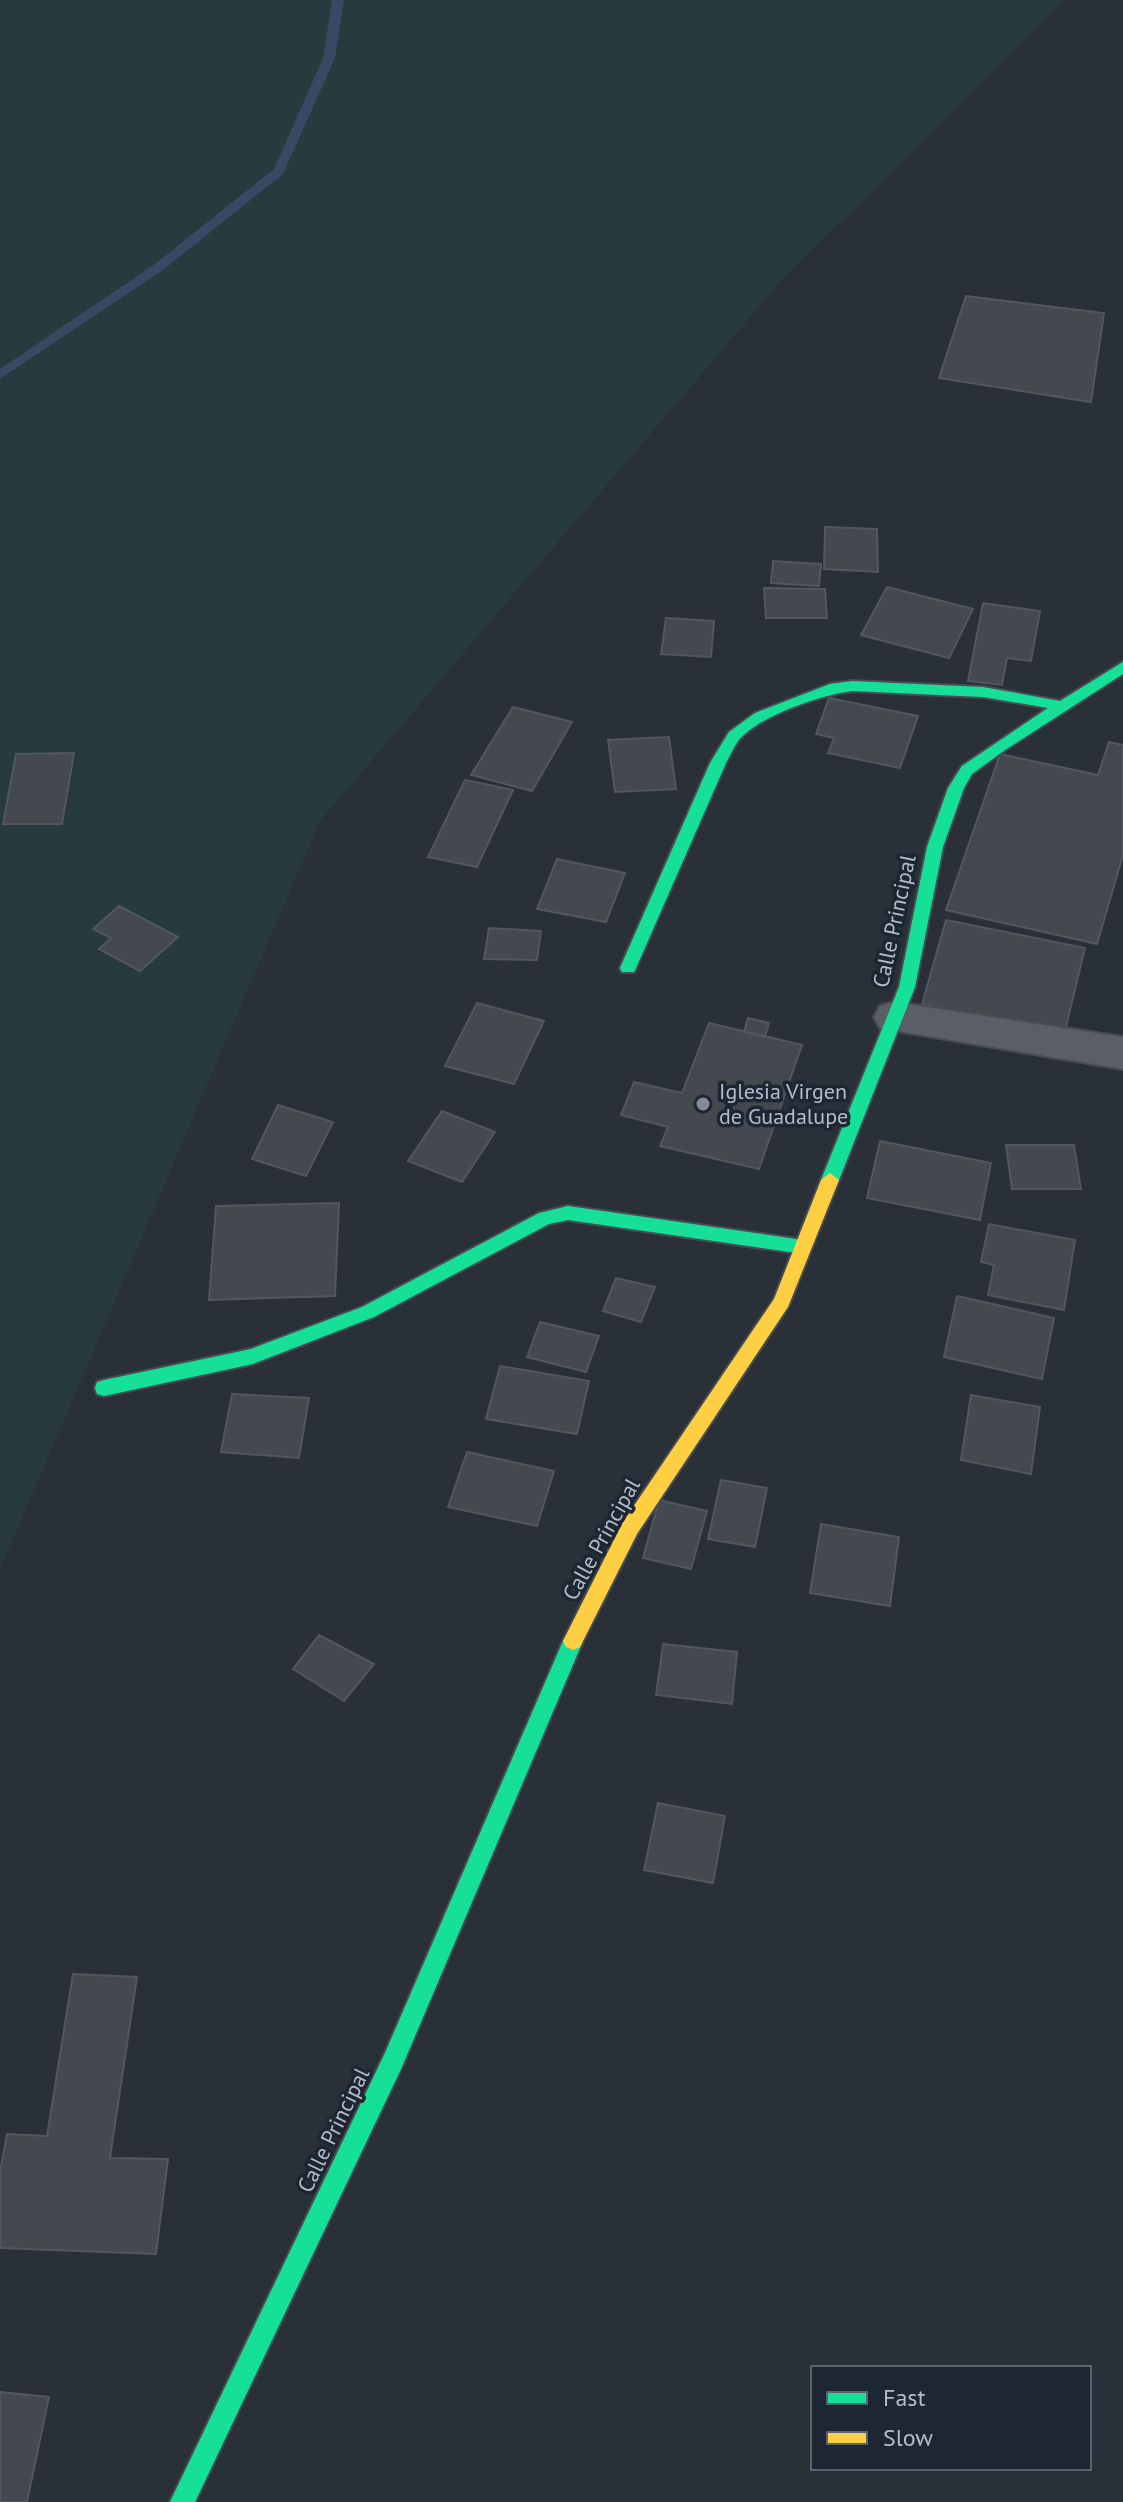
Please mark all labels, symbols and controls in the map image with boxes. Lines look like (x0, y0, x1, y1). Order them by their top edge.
street label: Calle Principal (866, 852, 922, 990)
place label: Iglesia Virgen de Guadalupe (719, 1077, 848, 1130)
marker: Iglesia Virgen de Guadalupe (694, 1095, 712, 1113)
street label: Calle Principal (556, 1473, 646, 1605)
street label: Calle Principal (291, 2063, 375, 2197)
legend (811, 2366, 1091, 2470)
text: Fast (883, 2382, 926, 2413)
text: Slow (883, 2422, 933, 2453)

